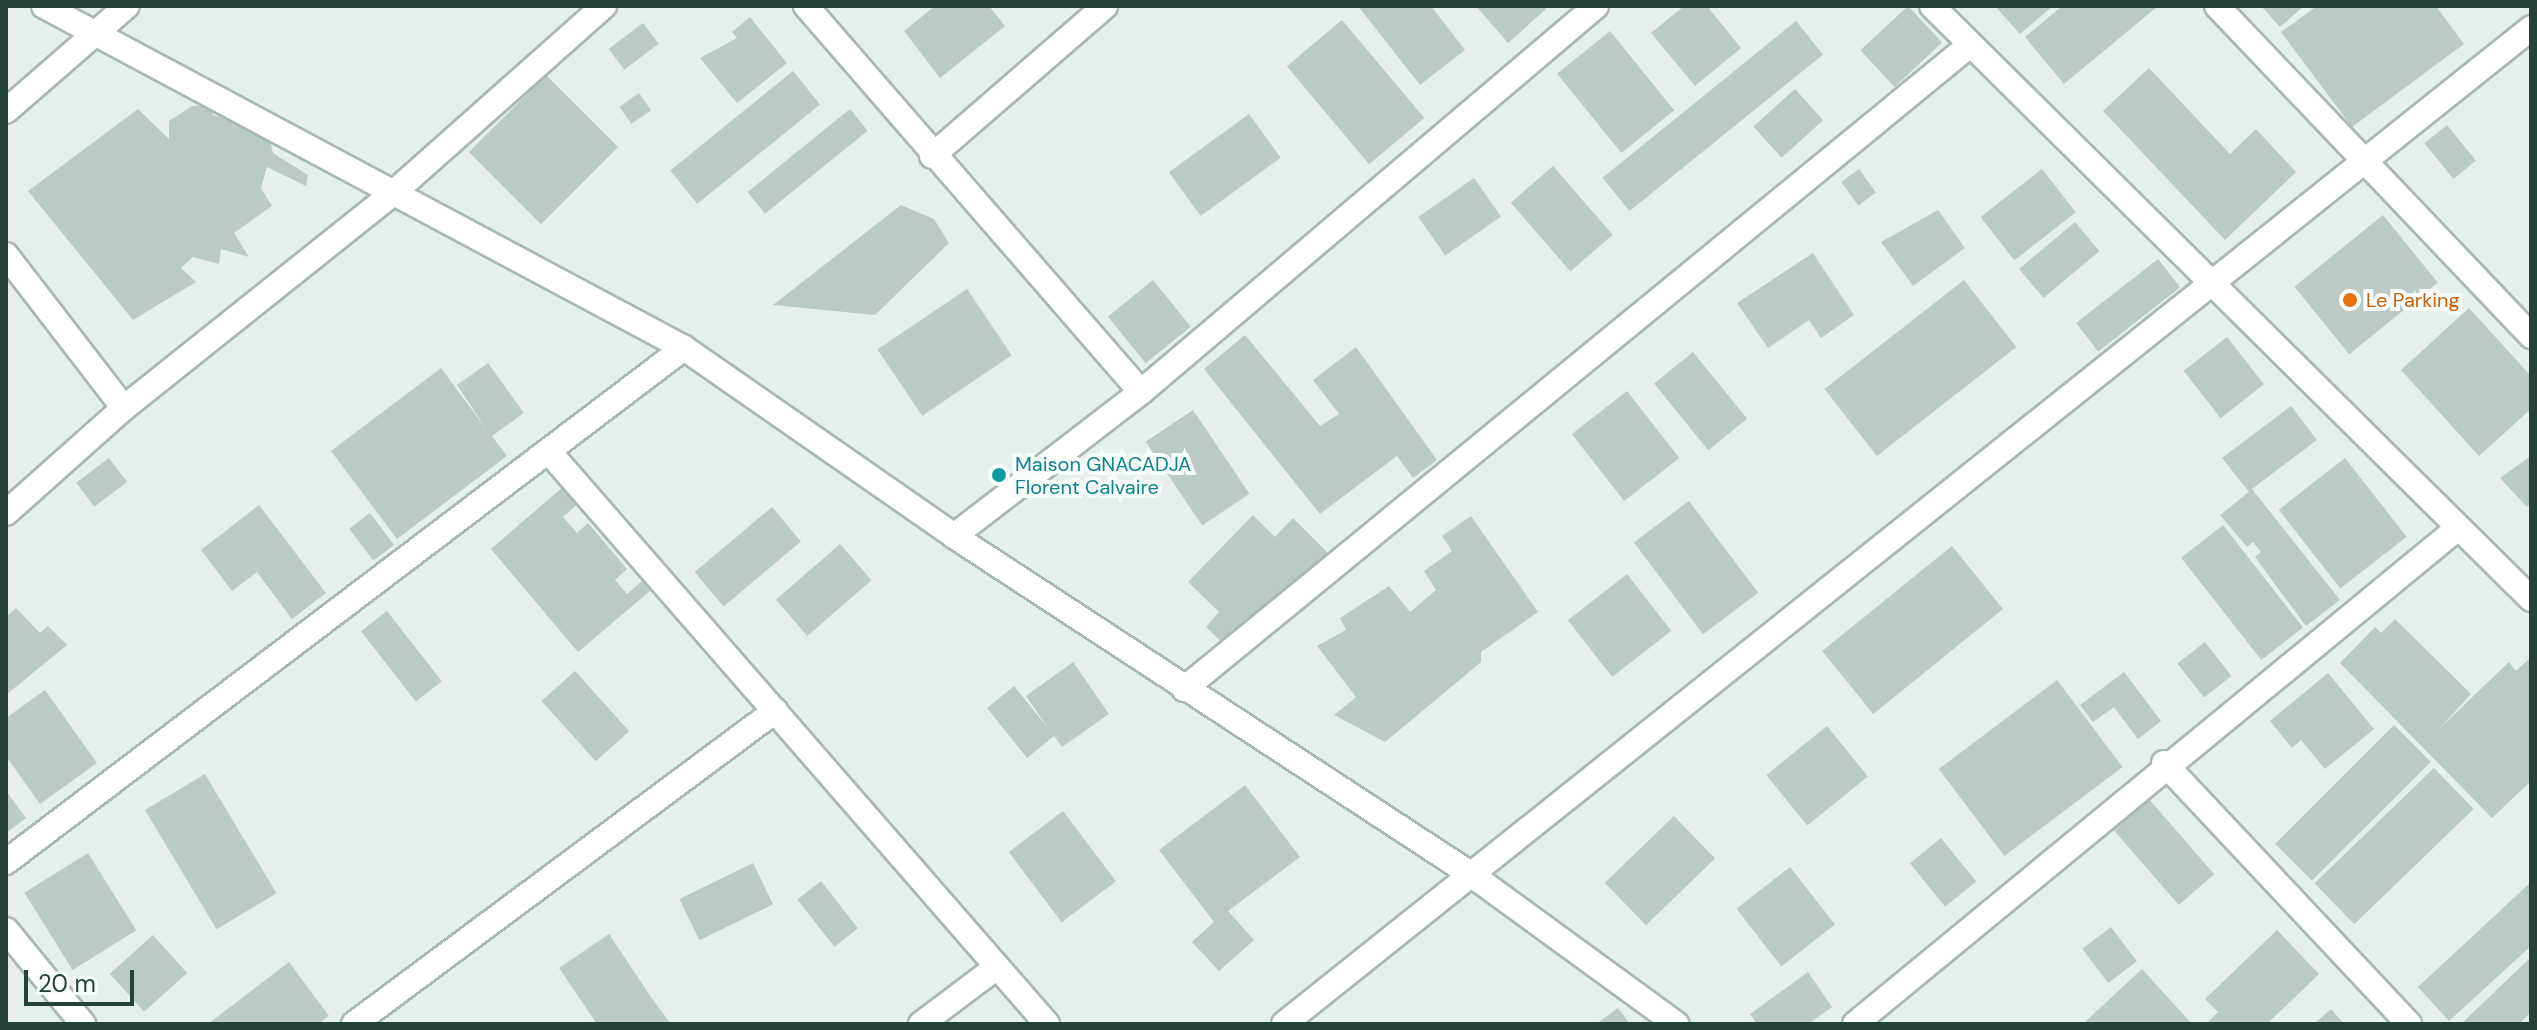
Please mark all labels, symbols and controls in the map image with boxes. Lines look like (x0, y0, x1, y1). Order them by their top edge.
place label: Le Parking (2366, 288, 2460, 312)
marker: Le Parking (2341, 291, 2359, 309)
place label: Maison GNACADJA Florent Calvaire (1015, 452, 1191, 499)
marker: Maison GNACADJA Florent Calvaire (990, 466, 1008, 484)
scale bar (28, 954, 138, 1004)
text: 20 m (38, 968, 96, 999)

